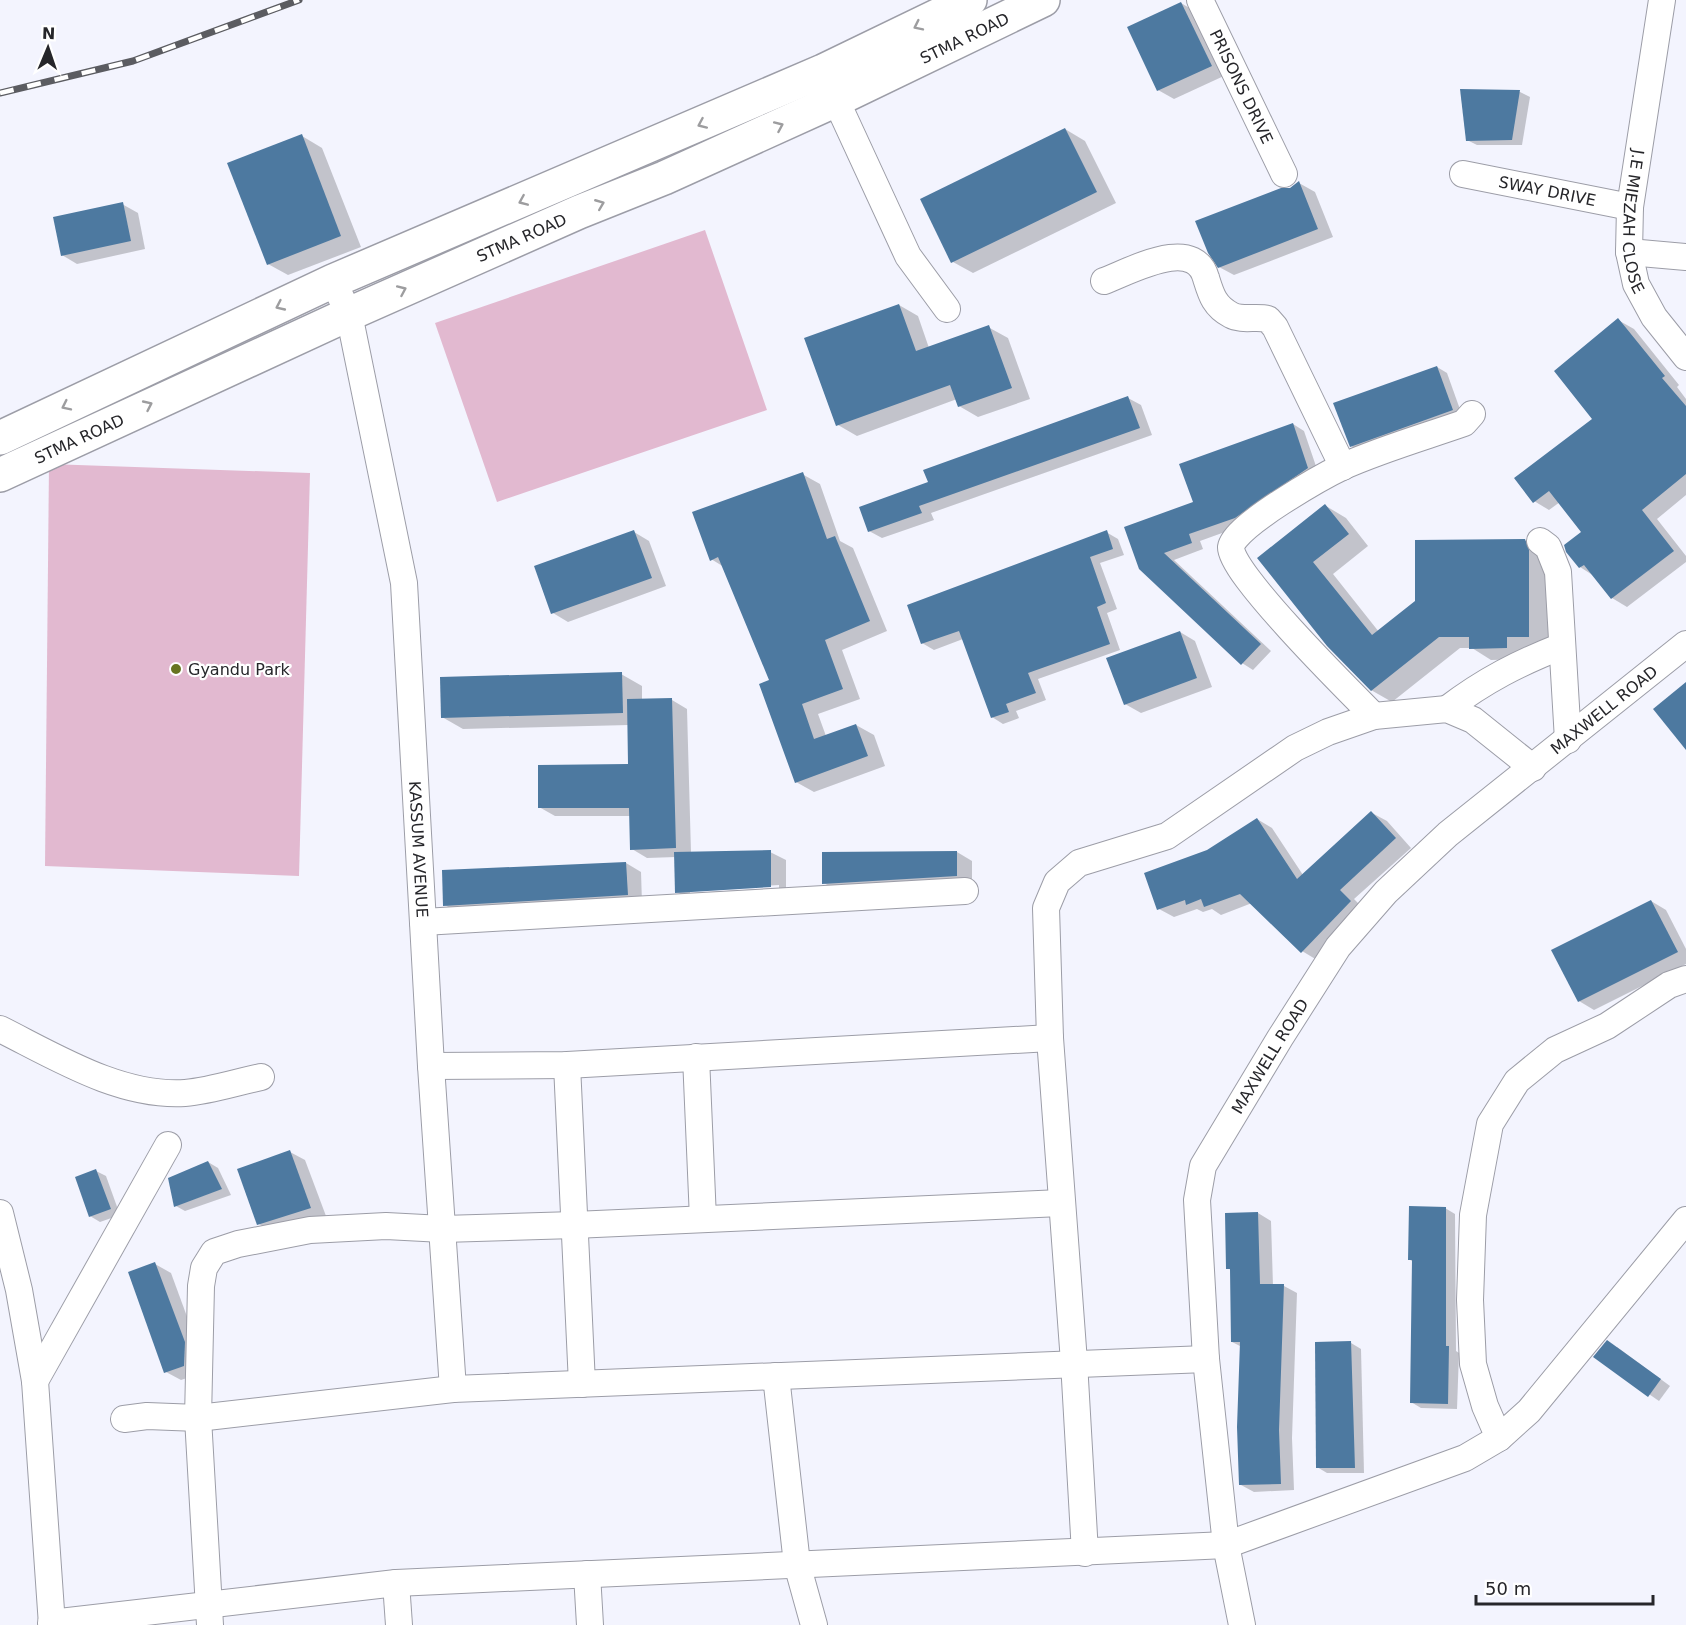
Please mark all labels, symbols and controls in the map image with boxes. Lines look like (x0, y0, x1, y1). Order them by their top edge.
street label: STMA ROAD (917, 9, 1012, 68)
north arrow (18, 18, 78, 78)
one-way arrow (913, 18, 924, 30)
text: N (41, 24, 56, 43)
street label: PRISONS DRIVE (1206, 26, 1277, 147)
one-way arrow (698, 117, 709, 129)
one-way arrow (772, 121, 783, 133)
street label: J.E MIEZAH CLOSE (1619, 147, 1648, 297)
street label: SWAY DRIVE (1497, 172, 1598, 210)
one-way arrow (518, 194, 529, 206)
one-way arrow (594, 199, 605, 211)
street label: STMA ROAD (474, 210, 570, 266)
one-way arrow (396, 285, 407, 297)
one-way arrow (276, 298, 287, 310)
one-way arrow (61, 399, 72, 411)
one-way arrow (142, 401, 153, 413)
street label: STMA ROAD (31, 410, 127, 468)
place label: Gyandu Park (188, 660, 291, 679)
marker: Gyandu Park (169, 662, 183, 676)
street label: MAXWELL ROAD (1547, 662, 1661, 758)
street label: KASSUM AVENUE (405, 781, 432, 918)
street label: MAXWELL ROAD (1228, 995, 1313, 1117)
scale bar (1476, 1568, 1653, 1606)
text: 50 m (1485, 1578, 1531, 1599)

